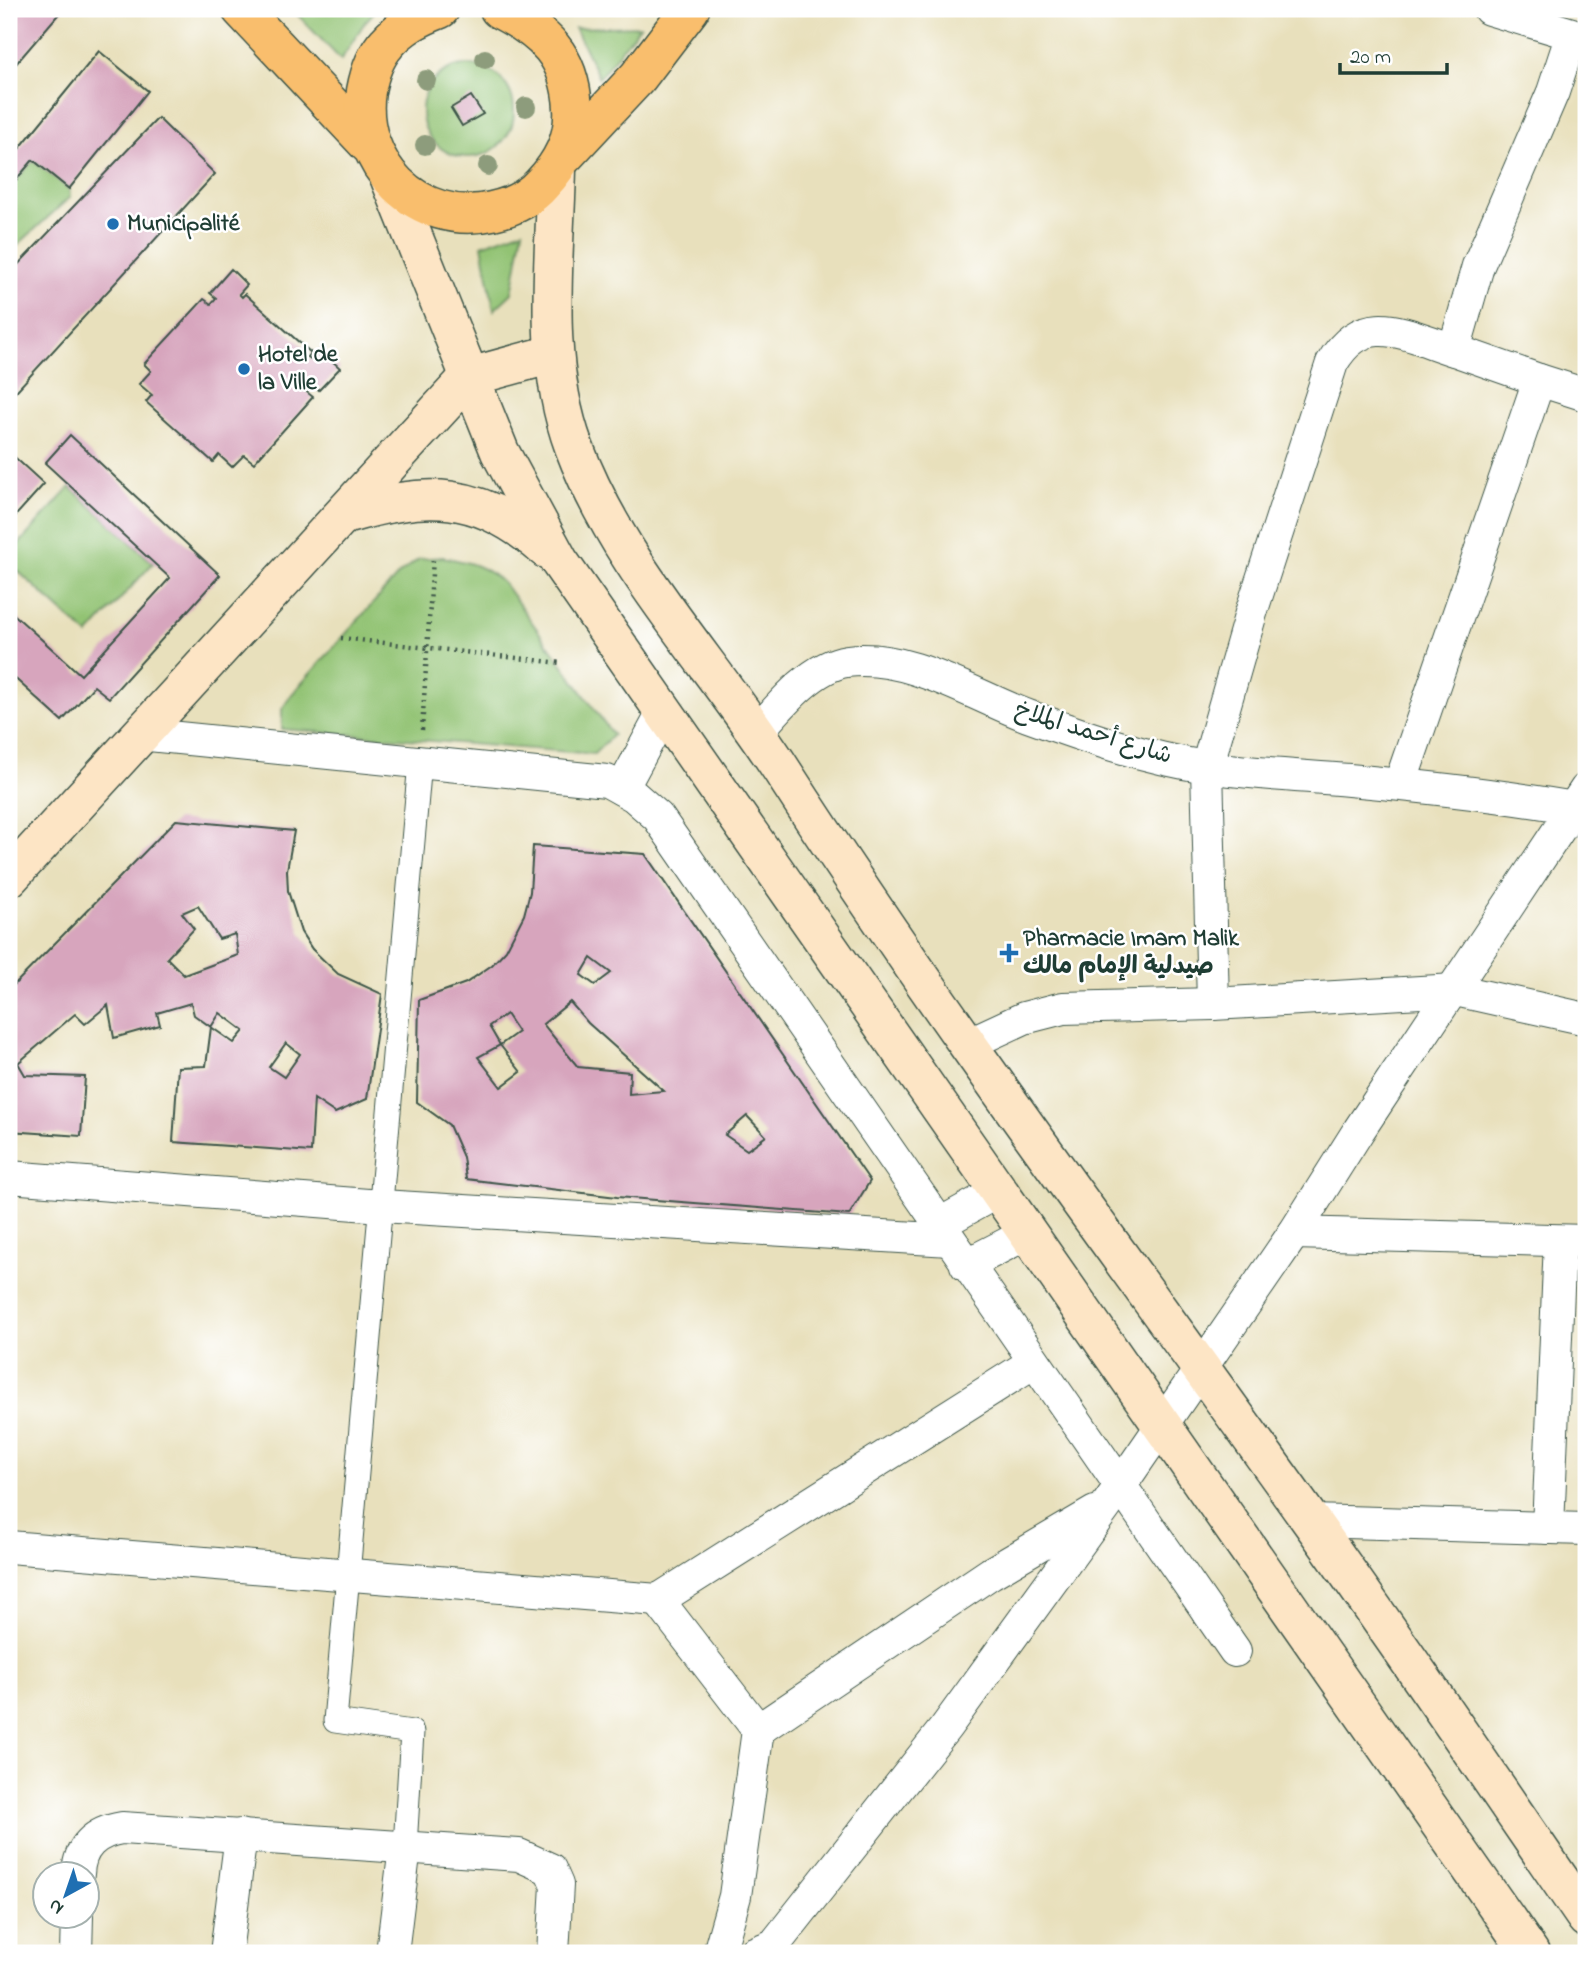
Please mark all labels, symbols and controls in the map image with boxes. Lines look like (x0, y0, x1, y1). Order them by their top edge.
scale bar (1340, 32, 1446, 76)
text: 20 m (1350, 43, 1391, 73)
place label: Municipalité (127, 207, 241, 242)
marker: Municipalité (105, 216, 121, 232)
place label: Hotel de la Ville (258, 338, 339, 401)
marker: Hotel de la Ville (236, 361, 252, 377)
street label: شارع أحمد الملاخ (1010, 693, 1176, 775)
place label: Pharmacie Imam Malik صيدلية الإمام مالك (1023, 922, 1239, 985)
marker: Pharmacie Imam Malik صيدلية الإمام مالك (1001, 945, 1017, 961)
north arrow (32, 1860, 102, 1930)
text: N (43, 1892, 70, 1921)

